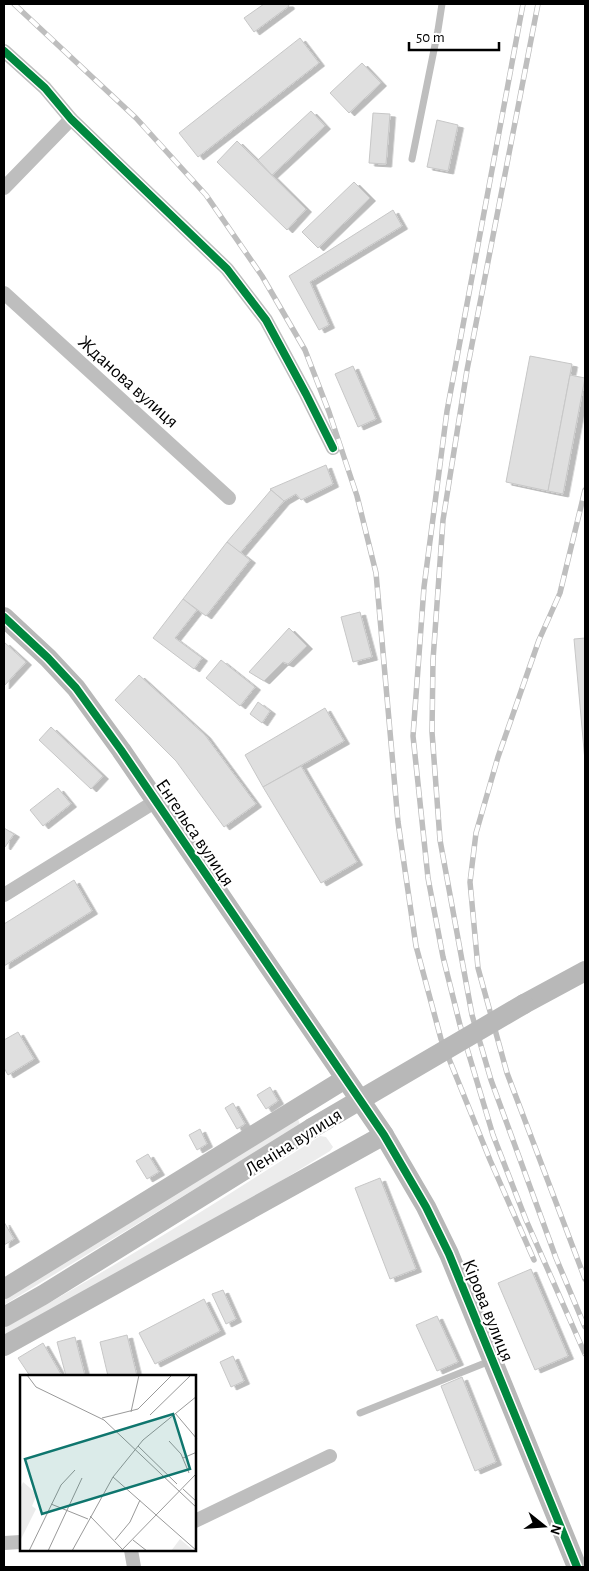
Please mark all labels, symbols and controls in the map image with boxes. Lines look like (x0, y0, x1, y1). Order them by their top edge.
scale bar (409, 20, 499, 52)
text: 50 m (416, 30, 445, 45)
street label: Жданова вулиця (74, 332, 182, 432)
street label: Енгельса вулиця (152, 776, 238, 890)
street label: Леніна вулиця (242, 1105, 345, 1179)
street label: Кірова вулиця (458, 1257, 517, 1365)
inset map (20, 1375, 196, 1551)
north arrow (519, 1501, 569, 1551)
text: N (547, 1523, 564, 1536)

